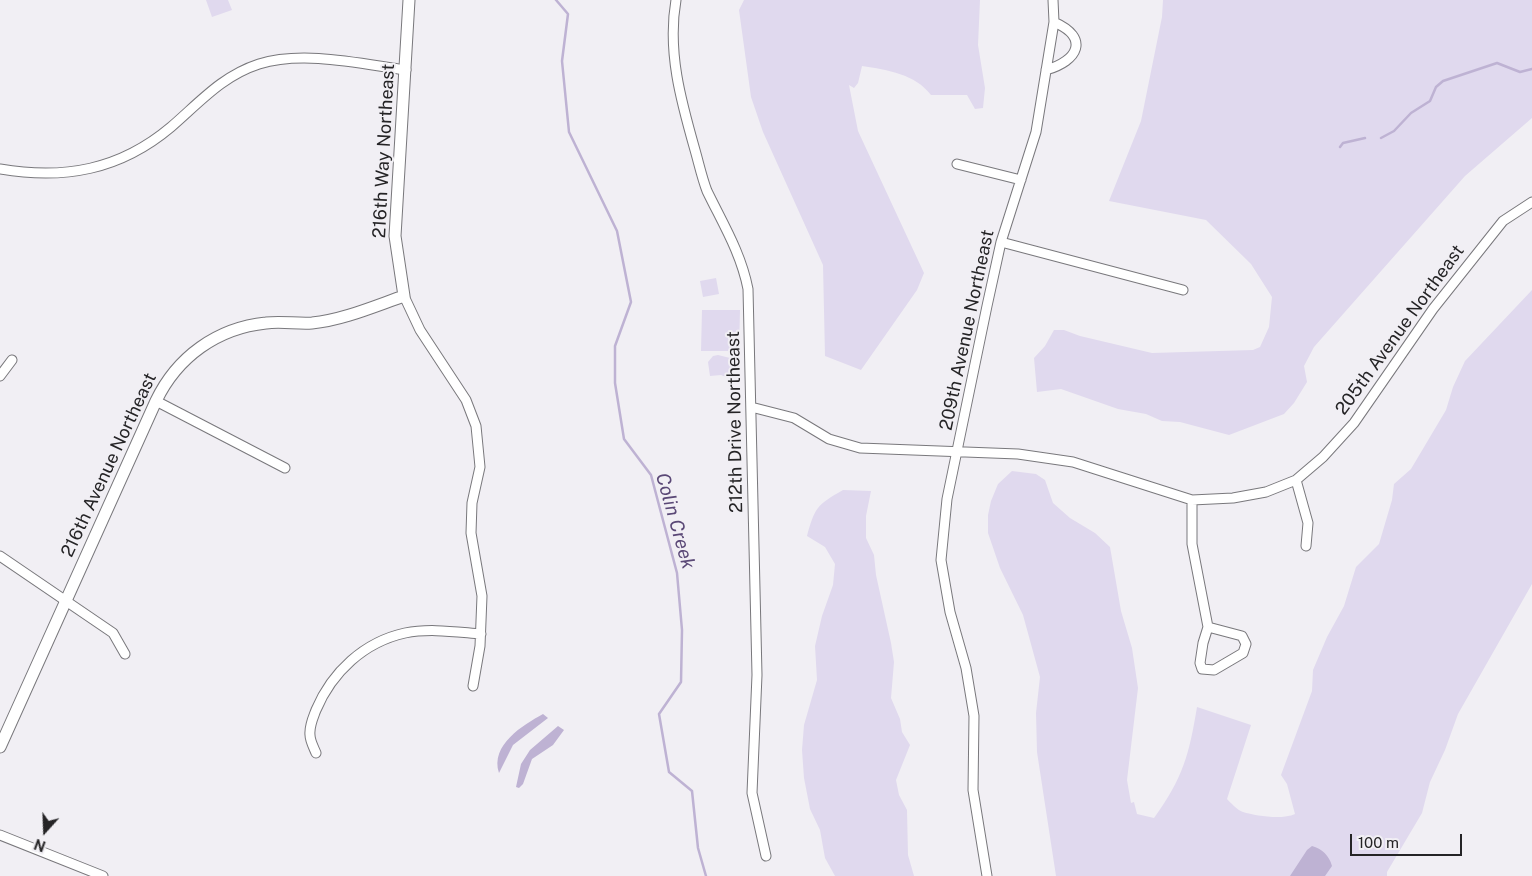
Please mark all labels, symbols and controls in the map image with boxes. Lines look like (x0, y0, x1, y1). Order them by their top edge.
street label: 216th Way Northeast (369, 63, 399, 239)
street label: 209th Avenue Northeast (935, 228, 999, 432)
street label: 205th Avenue Northeast (1331, 241, 1469, 419)
street label: 212th Drive Northeast (723, 331, 747, 513)
street label: 216th Avenue Northeast (57, 369, 161, 561)
water label: Colin Creek (650, 470, 700, 572)
north arrow (20, 806, 70, 856)
scale bar (1352, 824, 1464, 856)
text: 100 m (1358, 834, 1399, 851)
text: N (32, 836, 48, 854)

